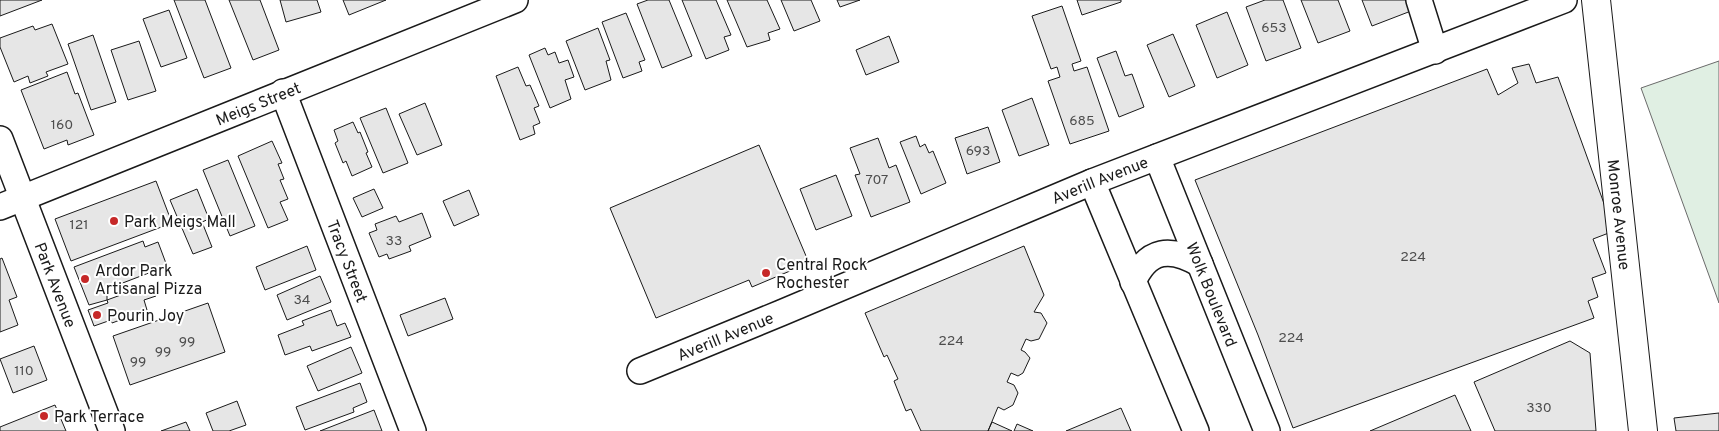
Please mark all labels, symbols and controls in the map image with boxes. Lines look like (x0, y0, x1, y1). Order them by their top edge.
house number: 653 (1261, 20, 1287, 37)
street label: Meigs Street (213, 79, 304, 131)
house number: 685 (1069, 113, 1095, 130)
house number: 160 (51, 117, 73, 134)
house number: 693 (966, 143, 990, 160)
street label: Averill Avenue (1049, 153, 1152, 210)
street label: Monroe Avenue (1601, 159, 1633, 271)
house number: 707 (866, 172, 888, 189)
place label: Park Meigs Mall (124, 213, 236, 233)
marker: Park Meigs Mall (108, 215, 120, 227)
house number: 121 (69, 217, 89, 234)
street label: Tracy Street (321, 218, 371, 306)
house number: 33 (386, 233, 402, 250)
street label: Park Avenue (29, 240, 79, 331)
street label: Wolk Boulevard (1180, 240, 1240, 350)
house number: 224 (1400, 249, 1426, 266)
place label: Central Rock Rochester (776, 256, 868, 294)
place label: Ardor Park Artisanal Pizza (95, 262, 202, 300)
marker: Central Rock Rochester (760, 267, 772, 279)
marker: Ardor Park Artisanal Pizza (79, 273, 91, 285)
house number: 34 (293, 292, 311, 309)
place label: Pourin Joy (107, 307, 184, 327)
marker: Pourin Joy (91, 309, 103, 321)
street label: Averill Avenue (675, 309, 777, 367)
house number: 224 (1278, 330, 1304, 347)
house number: 224 (938, 333, 964, 350)
house number: 99 (179, 334, 195, 351)
house number: 99 (155, 344, 171, 361)
house number: 99 (130, 354, 146, 371)
house number: 110 (14, 363, 34, 380)
house number: 330 (1526, 400, 1552, 417)
place label: Park Terrace (54, 408, 144, 428)
marker: Park Terrace (38, 410, 50, 422)

